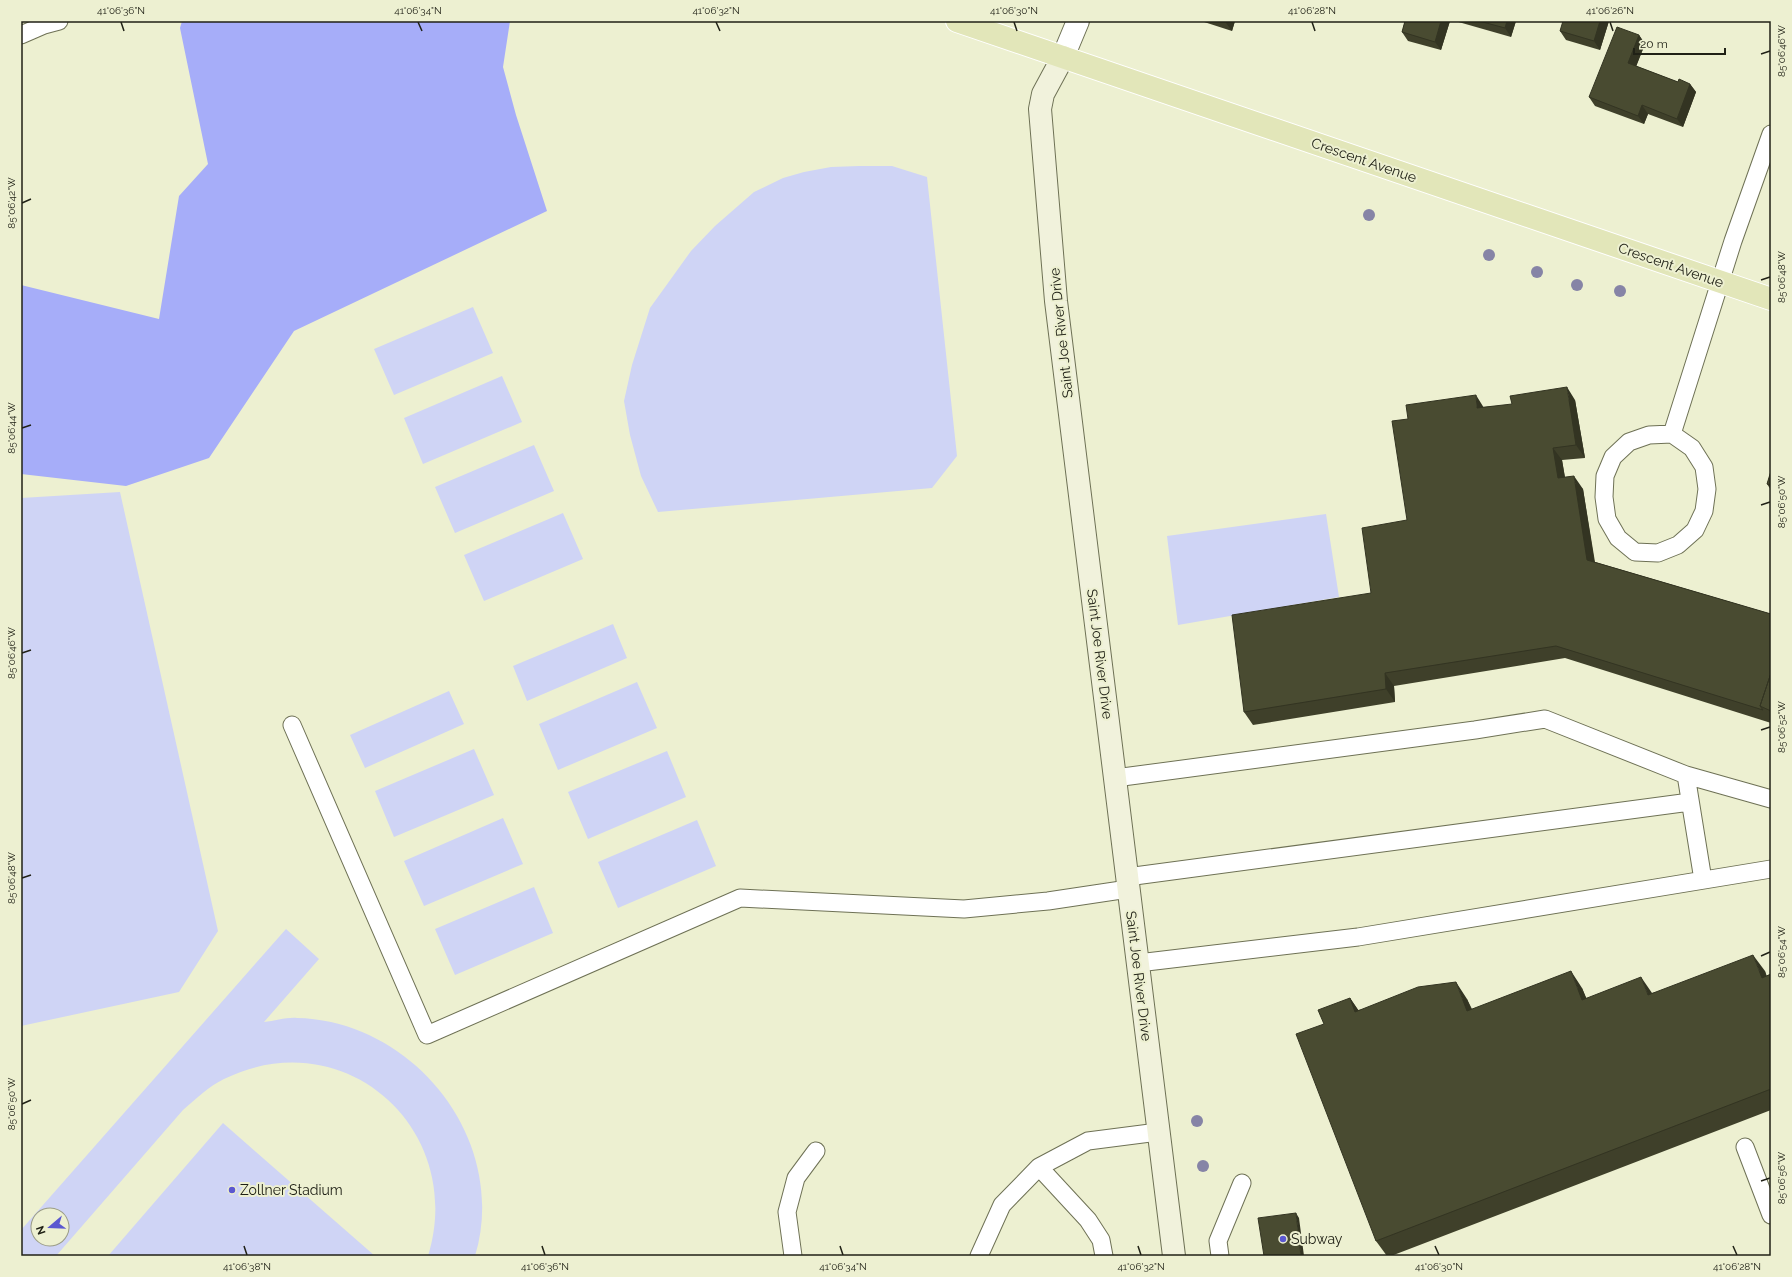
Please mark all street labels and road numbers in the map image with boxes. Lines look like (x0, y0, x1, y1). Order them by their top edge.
street label: Crescent Avenue (1309, 135, 1419, 185)
street label: Crescent Avenue (1616, 240, 1726, 290)
street label: Saint Joe River Drive (1046, 267, 1076, 399)
street label: Saint Joe River Drive (1084, 588, 1116, 720)
street label: Saint Joe River Drive (1123, 910, 1155, 1042)

